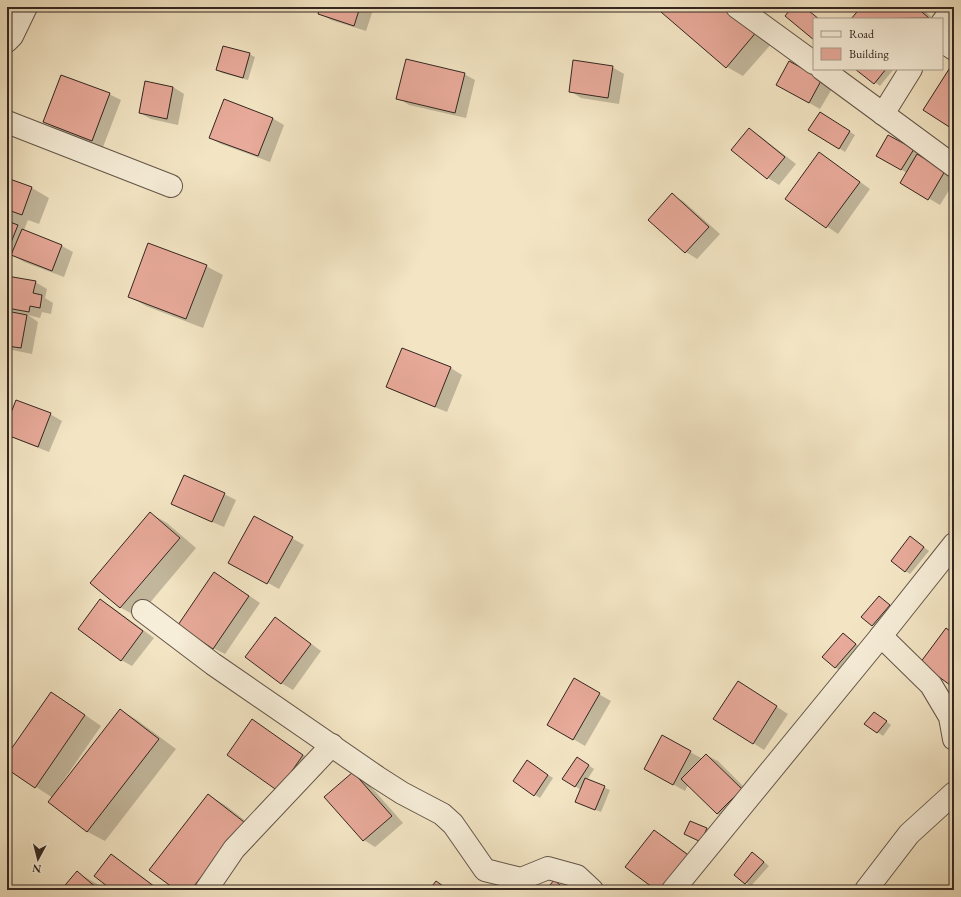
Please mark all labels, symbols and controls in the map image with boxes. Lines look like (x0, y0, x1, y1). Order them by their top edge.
legend (813, 18, 943, 70)
text: Road (849, 26, 875, 42)
text: Building (849, 46, 890, 62)
north arrow (18, 839, 58, 879)
text: N (31, 861, 42, 876)

